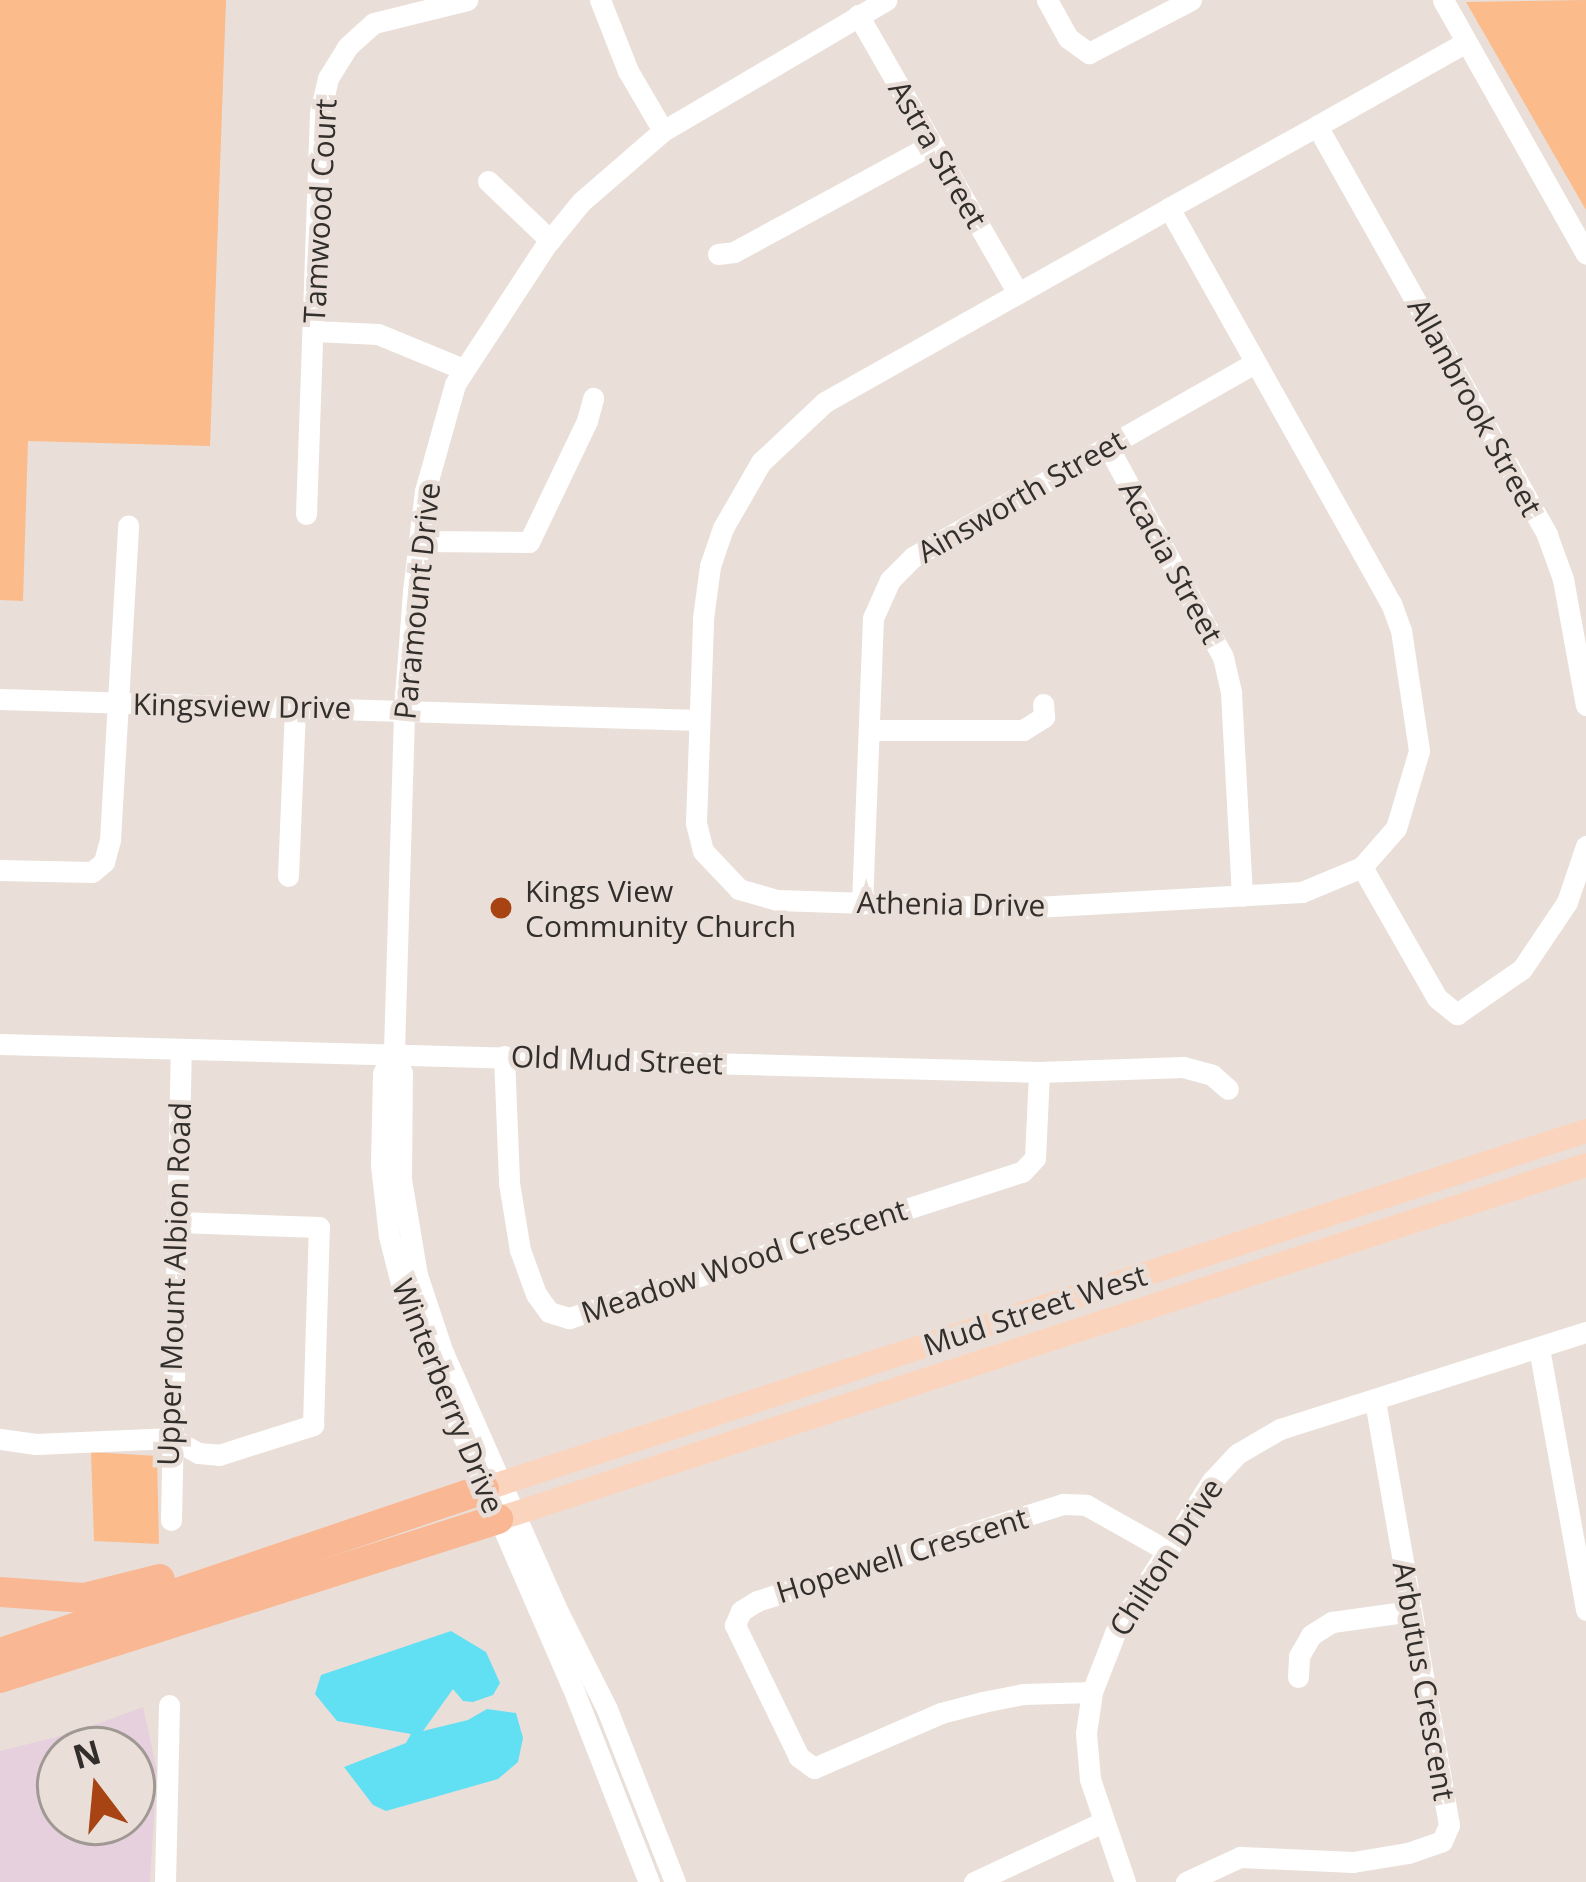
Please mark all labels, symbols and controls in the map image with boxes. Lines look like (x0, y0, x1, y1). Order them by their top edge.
street label: Astra Street (881, 74, 995, 234)
street label: Tamwood Court (296, 98, 344, 324)
street label: Allanbrook Street (1400, 292, 1550, 522)
street label: Ainsworth Street (911, 422, 1131, 570)
street label: Acacia Street (1112, 474, 1230, 650)
street label: Paramount Drive (387, 481, 447, 721)
street label: Kingsview Drive (132, 686, 352, 726)
place label: Kings View Community Church (525, 873, 796, 944)
street label: Athenia Drive (856, 884, 1046, 924)
marker: Kings View Community Church (488, 895, 514, 921)
street label: Old Mud Street (510, 1038, 724, 1082)
street label: Upper Mount Albion Road (150, 1101, 198, 1467)
street label: Meadow Wood Crescent (577, 1191, 911, 1331)
street label: Mud Street West (919, 1257, 1151, 1363)
street label: Winterberry Drive (385, 1274, 511, 1518)
street label: Chilton Drive (1102, 1471, 1230, 1643)
street label: Hopewell Crescent (772, 1500, 1032, 1610)
street label: Arbutus Crescent (1385, 1559, 1463, 1803)
north arrow (36, 1726, 156, 1846)
text: N (68, 1728, 106, 1779)

